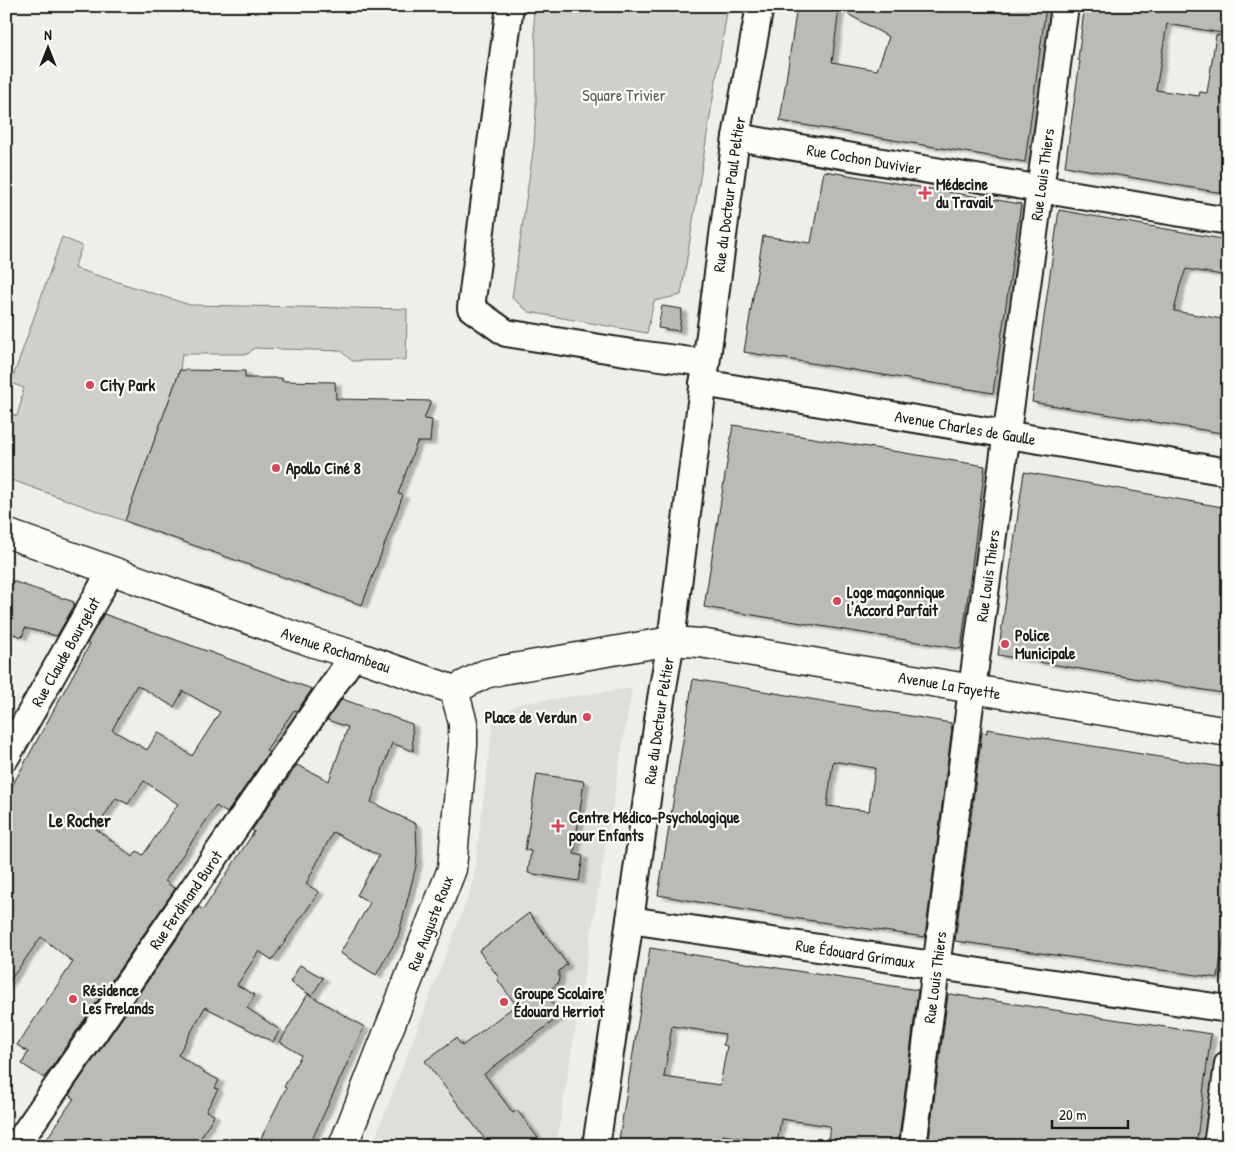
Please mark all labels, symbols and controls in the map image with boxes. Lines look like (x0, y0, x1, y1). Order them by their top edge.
north arrow (22, 22, 72, 72)
text: N (44, 25, 52, 44)
park label: Square Trivier (582, 84, 666, 106)
street label: Rue du Docteur Paul Peltier (707, 115, 751, 273)
street label: Rue Louis Thiers (1025, 127, 1059, 222)
street label: Rue Cochon Duvivier (805, 138, 923, 179)
place label: Médecine du Travail (936, 173, 993, 213)
marker: Médecine du Travail (918, 186, 932, 200)
place label: City Park (100, 374, 155, 397)
marker: City Park (84, 379, 96, 391)
street label: Avenue Charles de Gaulle (893, 405, 1038, 450)
place label: Apollo Ciné 8 (286, 457, 361, 480)
marker: Apollo Ciné 8 (270, 462, 282, 474)
street label: Rue Louis Thiers (970, 529, 1005, 623)
place label: Loge maçonnique l'Accord Parfait (847, 581, 945, 621)
street label: Rue Claude Bourgelat (26, 592, 105, 710)
marker: Loge maçonnique l'Accord Parfait (831, 595, 843, 607)
street label: Avenue Rochambeau (278, 621, 394, 678)
place label: Police Municipale (1015, 624, 1076, 665)
marker: Police Municipale (999, 638, 1011, 650)
street label: Rue du Docteur Peltier (638, 655, 679, 786)
street label: Avenue La Fayette (897, 666, 1003, 705)
place label: Place de Verdun (485, 706, 577, 728)
marker: Place de Verdun (581, 711, 593, 723)
place label: Centre Médico-Psychologique pour Enfants (569, 806, 740, 847)
district label: Le Rocher (49, 808, 111, 833)
marker: Centre Médico-Psychologique pour Enfants (551, 819, 565, 833)
street label: Rue Ferdinand Burot (144, 846, 228, 954)
street label: Rue Auguste Roux (402, 872, 458, 974)
street label: Rue Louis Thiers (918, 930, 952, 1025)
street label: Rue Édouard Grimaux (794, 934, 917, 973)
place label: Résidence Les Frelands (83, 979, 155, 1019)
place label: Groupe Scolaire Édouard Herriot (514, 982, 605, 1022)
marker: Résidence Les Frelands (67, 993, 79, 1005)
marker: Groupe Scolaire Édouard Herriot (498, 996, 510, 1008)
scale bar (1052, 1097, 1128, 1129)
text: 20 m (1059, 1104, 1086, 1125)

